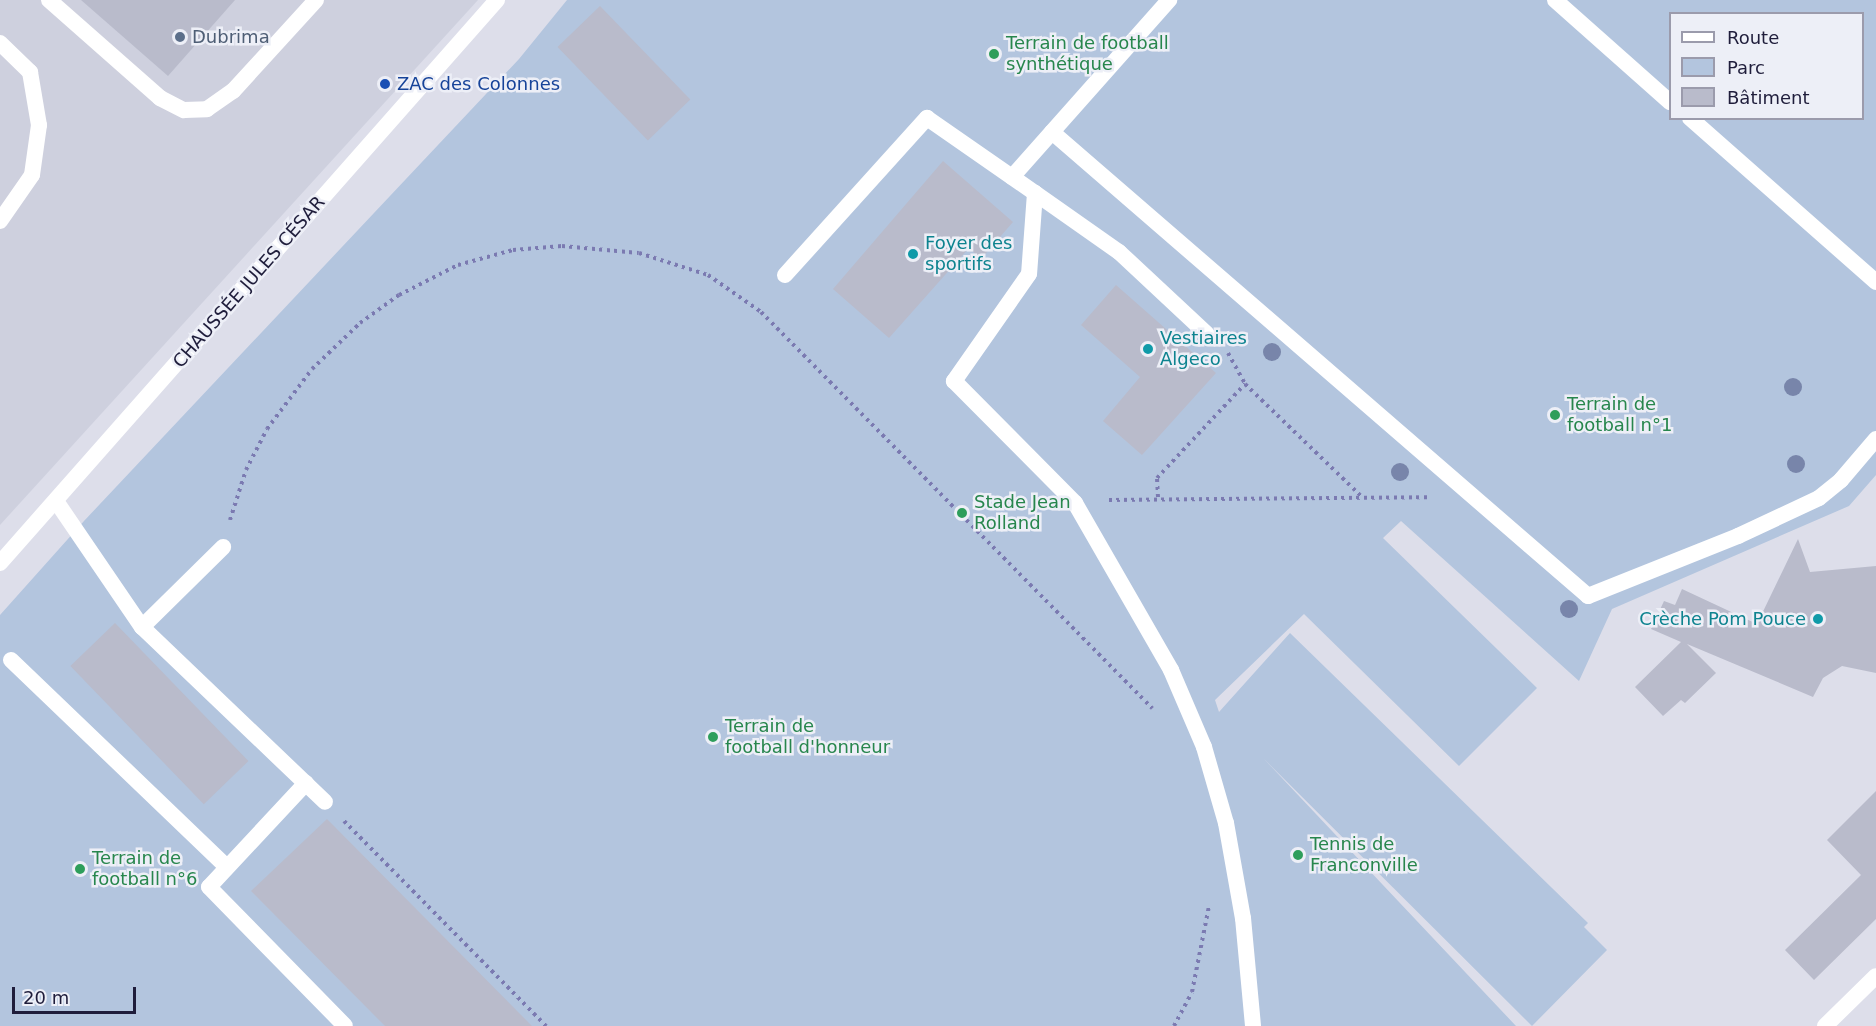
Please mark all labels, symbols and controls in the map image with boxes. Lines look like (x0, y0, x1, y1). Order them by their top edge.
legend (1669, 12, 1864, 120)
place label: Dubrima (192, 26, 270, 48)
text: Route (1727, 27, 1779, 48)
marker: Dubrima (173, 30, 187, 44)
place label: Terrain de football synthétique (1006, 33, 1169, 76)
marker: Terrain de football synthétique (987, 47, 1001, 61)
text: Parc (1727, 57, 1765, 78)
place label: ZAC des Colonnes (397, 73, 560, 95)
marker: ZAC des Colonnes (378, 77, 392, 91)
text: Bâtiment (1727, 87, 1810, 108)
street label: CHAUSSÉE JULES CÉSAR (169, 192, 329, 372)
place label: Foyer des sportifs (925, 233, 1012, 276)
marker: Foyer des sportifs (906, 247, 920, 261)
place label: Vestiaires Algeco (1160, 328, 1247, 370)
marker: Vestiaires Algeco (1141, 342, 1155, 356)
place label: Terrain de football n°1 (1567, 394, 1672, 436)
marker: Terrain de football n°1 (1548, 408, 1562, 422)
place label: Stade Jean Rolland (974, 492, 1071, 534)
marker: Stade Jean Rolland (955, 506, 969, 520)
place label: Crèche Pom Pouce (1639, 608, 1806, 630)
marker: Crèche Pom Pouce (1811, 612, 1825, 626)
place label: Terrain de football d'honneur (725, 716, 890, 758)
marker: Terrain de football d'honneur (706, 730, 720, 744)
place label: Tennis de Franconville (1310, 834, 1418, 876)
place label: Terrain de football n°6 (92, 848, 197, 890)
marker: Tennis de Franconville (1291, 848, 1305, 862)
marker: Terrain de football n°6 (73, 862, 87, 876)
scale bar (15, 975, 140, 1013)
text: 20 m (23, 987, 69, 1008)

